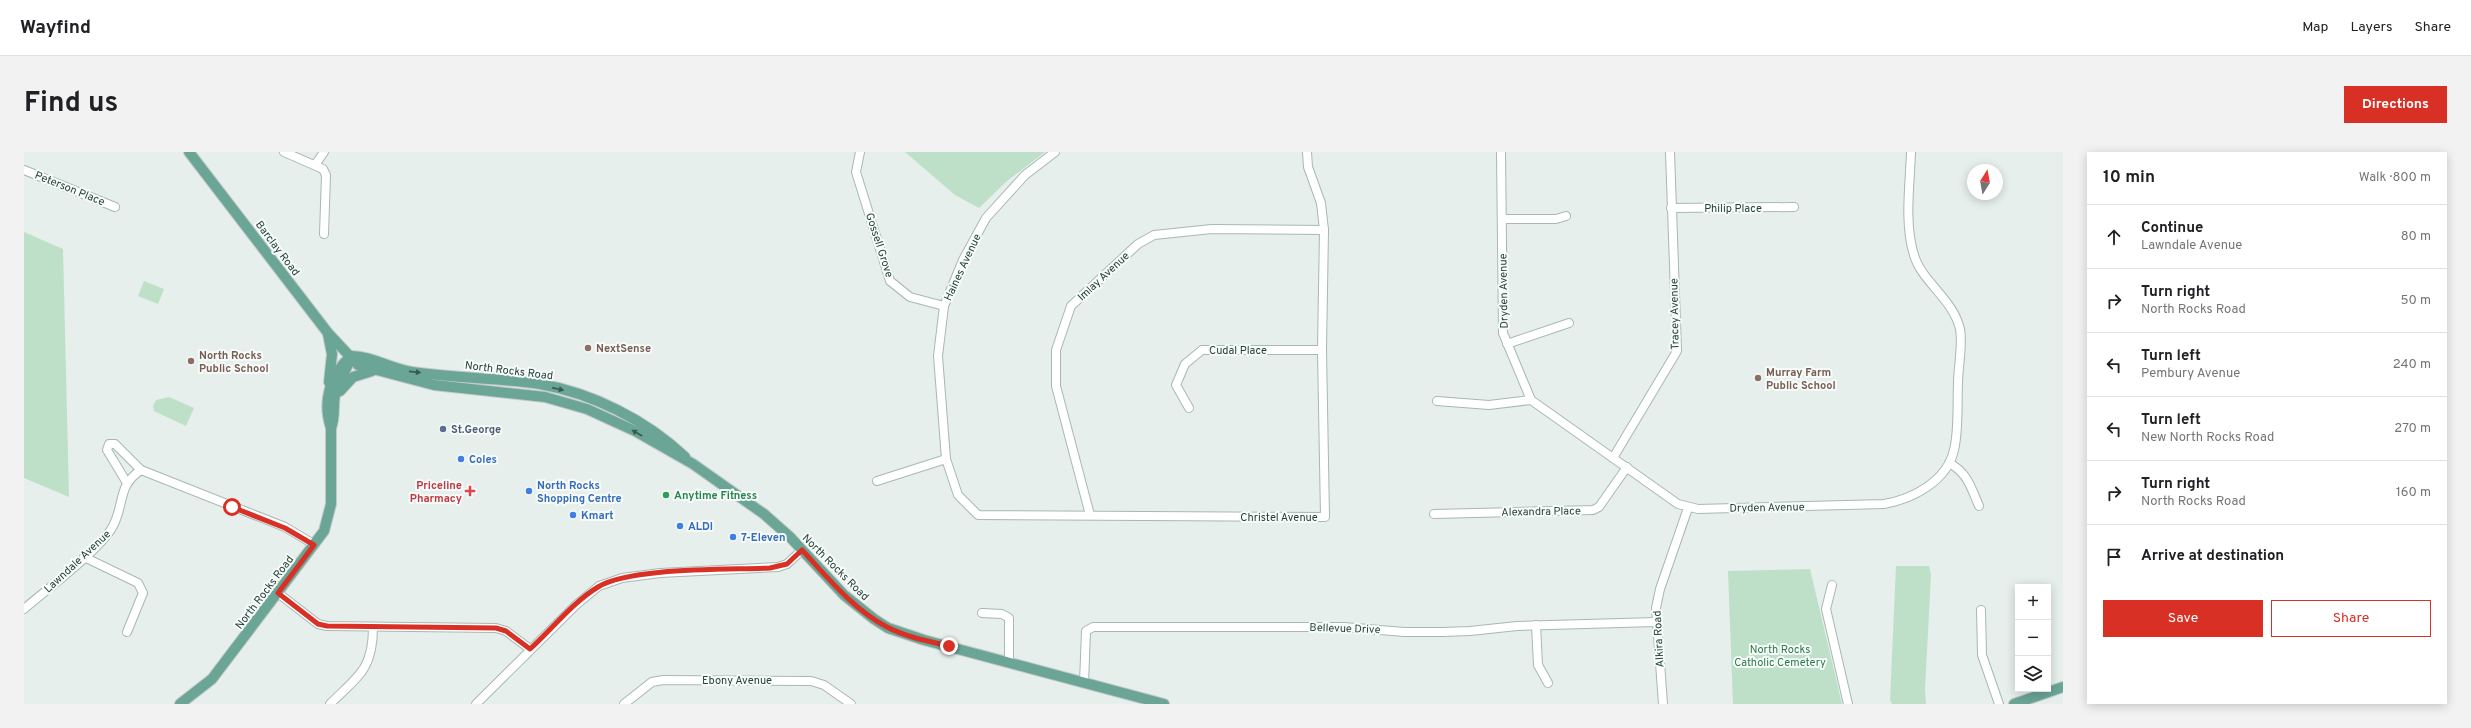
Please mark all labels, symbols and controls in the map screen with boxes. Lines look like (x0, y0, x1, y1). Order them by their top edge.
text: Wayfind (20, 16, 91, 40)
text: Map (2302, 19, 2328, 36)
text: Layers (2350, 19, 2392, 36)
text: Share (2414, 19, 2451, 36)
text: Find us (24, 86, 118, 122)
button: Directions (2344, 86, 2447, 123)
north arrow (1967, 164, 2003, 200)
text: 10 min (2103, 167, 2155, 189)
street label: Peterson Place (33, 169, 107, 209)
text: Walk · 800 m (2359, 170, 2431, 186)
street label: Philip Place (1704, 202, 1762, 216)
street label: Gossell Grove (862, 211, 896, 280)
street label: Barclay Road (252, 218, 302, 279)
text: Continue (2141, 219, 2203, 238)
icon: ahead (2103, 226, 2125, 248)
text: 80 m (2401, 229, 2431, 245)
street label: Haines Avenue (941, 232, 985, 303)
text: Lawndale Avenue (2141, 238, 2242, 254)
street label: Imlay Avenue (1075, 249, 1133, 304)
street label: Dryden Avenue (1496, 253, 1512, 329)
street label: Tracey Avenue (1667, 278, 1683, 350)
text: Turn right (2141, 283, 2210, 302)
icon: right (2103, 290, 2125, 312)
text: 50 m (2401, 293, 2431, 309)
text: North Rocks Road (2141, 302, 2246, 318)
place label: NextSense (596, 342, 651, 356)
marker: NextSense (583, 343, 593, 353)
street label: Cudal Place (1209, 344, 1267, 358)
text: Turn left (2141, 347, 2201, 366)
place label: North Rocks Public School (199, 349, 269, 376)
icon: left (2103, 354, 2125, 376)
marker: North Rocks Public School (186, 356, 196, 366)
text: 240 m (2393, 357, 2431, 373)
street label: North Rocks Road (464, 359, 554, 383)
place label: Murray Farm Public School (1766, 366, 1836, 393)
text: Pembury Avenue (2141, 366, 2240, 382)
one-way arrow (409, 369, 421, 376)
marker: Murray Farm Public School (1753, 373, 1763, 383)
one-way arrow (552, 386, 564, 392)
text: Turn left (2141, 411, 2201, 430)
icon: left (2103, 418, 2125, 440)
text: 270 m (2394, 421, 2431, 437)
place label: St.George (451, 423, 501, 437)
marker: St.George (438, 424, 448, 434)
one-way arrow (631, 429, 643, 436)
text: New North Rocks Road (2141, 430, 2274, 446)
place label: Coles (469, 453, 497, 467)
marker: Coles (456, 454, 466, 464)
text: Turn right (2141, 475, 2210, 494)
place label: Priceline Pharmacy (410, 479, 462, 506)
place label: North Rocks Shopping Centre (537, 479, 622, 506)
icon: right (2103, 482, 2125, 504)
text: 160 m (2396, 485, 2431, 501)
marker: Priceline Pharmacy (465, 486, 475, 496)
marker: North Rocks Shopping Centre (524, 486, 534, 496)
place label: Anytime Fitness (674, 489, 757, 503)
marker: Anytime Fitness (661, 490, 671, 500)
text: North Rocks Road (2141, 494, 2246, 510)
route start (223, 498, 241, 516)
street label: Dryden Avenue (1729, 500, 1805, 516)
street label: Alexandra Place (1501, 504, 1581, 520)
place label: Kmart (581, 509, 614, 523)
marker: Kmart (568, 510, 578, 520)
street label: Christel Avenue (1240, 511, 1318, 525)
place label: ALDI (688, 520, 713, 534)
marker: ALDI (675, 521, 685, 531)
street label: Lawndale Avenue (42, 527, 114, 596)
place label: 7-Eleven (741, 531, 785, 545)
street label: North Rocks Road (799, 531, 872, 604)
marker: 7-Eleven (728, 532, 738, 542)
icon: arrive (2103, 546, 2125, 568)
text: Arrive at destination (2141, 547, 2284, 566)
street label: North Rocks Road (233, 553, 297, 632)
map controls (2015, 584, 2051, 692)
button: + (2015, 584, 2051, 620)
button: Save (2103, 600, 2263, 637)
button: Share (2271, 600, 2431, 637)
street label: Alkira Road (1651, 610, 1667, 668)
button: − (2015, 620, 2051, 656)
street label: Bellevue Drive (1309, 621, 1381, 637)
route end (940, 637, 958, 655)
park label: North Rocks Catholic Cemetery (1734, 643, 1826, 670)
button: layers (2015, 656, 2051, 692)
street label: Ebony Avenue (702, 674, 772, 688)

